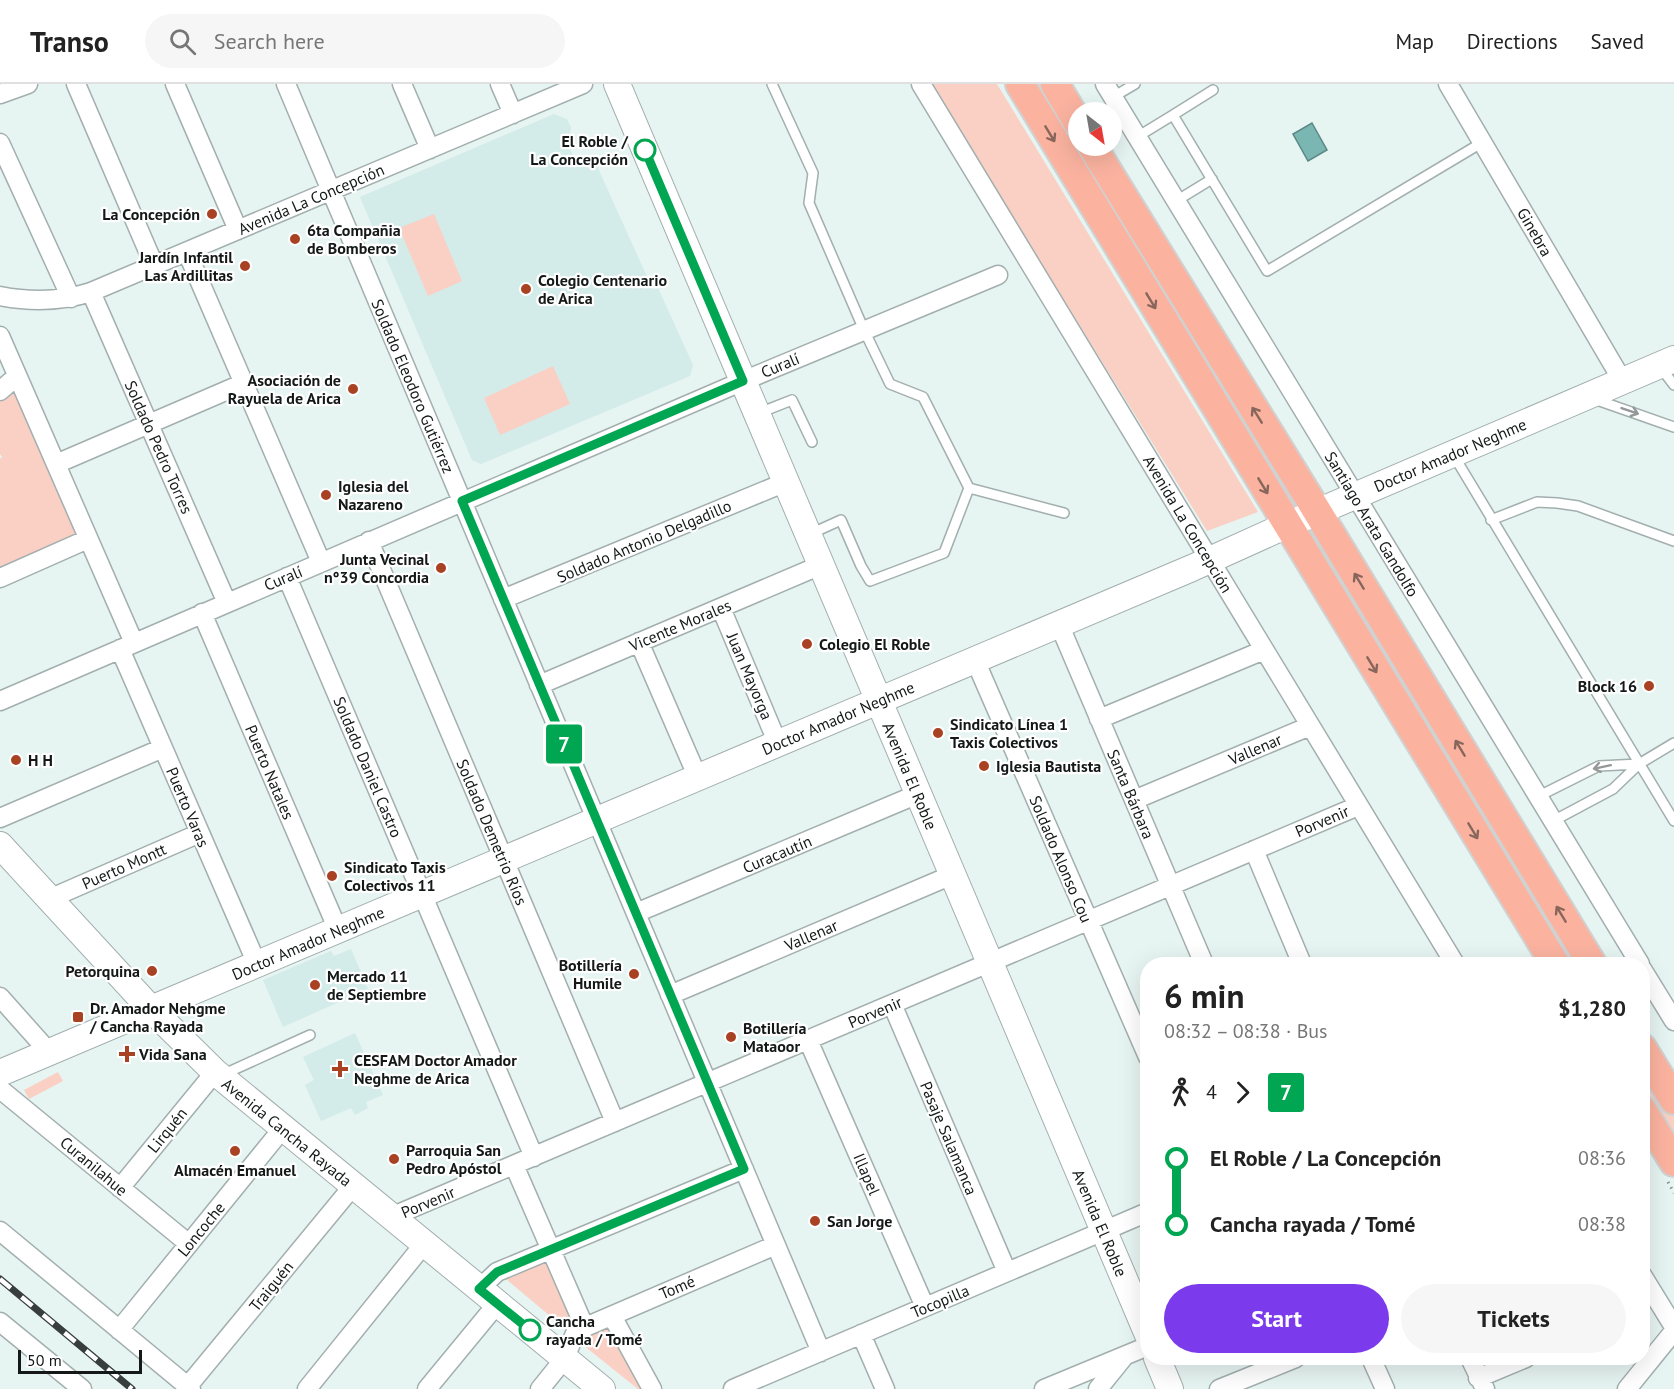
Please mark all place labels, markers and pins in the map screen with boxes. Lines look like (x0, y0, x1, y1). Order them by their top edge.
place label: El Roble / La Concepción (530, 131, 628, 169)
marker: El Roble / La Concepción (634, 139, 656, 161)
place label: La Concepción (102, 204, 200, 224)
marker: La Concepción (205, 207, 219, 221)
place label: 6ta Compañia de Bomberos (307, 220, 401, 258)
marker: 6ta Compañia de Bomberos (288, 232, 302, 246)
place label: Jardín Infantil Las Ardillitas (138, 247, 233, 285)
marker: Jardín Infantil Las Ardillitas (238, 259, 252, 273)
place label: Colegio Centenario de Arica (538, 270, 667, 308)
marker: Colegio Centenario de Arica (519, 282, 533, 296)
place label: Asociación de Rayuela de Arica (228, 370, 341, 408)
marker: Asociación de Rayuela de Arica (346, 382, 360, 396)
place label: Iglesia del Nazareno (338, 476, 409, 514)
marker: Iglesia del Nazareno (319, 488, 333, 502)
place label: Junta Vecinal n°39 Concordia (324, 549, 429, 587)
marker: Junta Vecinal n°39 Concordia (434, 561, 448, 575)
place label: Colegio El Roble (819, 634, 930, 654)
marker: Colegio El Roble (800, 637, 814, 651)
place label: Block 16 (1578, 676, 1637, 696)
marker: Block 16 (1642, 679, 1656, 693)
place label: Sindicato Línea 1 Taxis Colectivos (950, 714, 1068, 752)
marker: Sindicato Línea 1 Taxis Colectivos (931, 726, 945, 740)
place label: H H (28, 750, 53, 770)
marker: H H (9, 753, 23, 767)
place label: Iglesia Bautista (996, 756, 1101, 776)
marker: Iglesia Bautista (977, 759, 991, 773)
place label: Sindicato Taxis Colectivos 11 (344, 857, 446, 895)
marker: Sindicato Taxis Colectivos 11 (325, 869, 339, 883)
place label: Botillería Humile (559, 955, 622, 993)
place label: Petorquina (65, 961, 140, 981)
marker: Petorquina (145, 964, 159, 978)
place label: Mercado 11 de Septiembre (327, 966, 426, 1004)
marker: Botillería Humile (627, 967, 641, 981)
marker: Mercado 11 de Septiembre (308, 978, 322, 992)
place label: Dr. Amador Nehgme / Cancha Rayada (89, 998, 226, 1036)
marker: Dr. Amador Nehgme / Cancha Rayada (71, 1010, 85, 1024)
place label: Botillería Mataoor (743, 1018, 806, 1056)
marker: Botillería Mataoor (724, 1030, 738, 1044)
place label: Vida Sana (138, 1044, 207, 1064)
marker: Vida Sana (120, 1047, 134, 1061)
place label: CESFAM Doctor Amador Neghme de Arica (354, 1050, 517, 1088)
marker: CESFAM Doctor Amador Neghme de Arica (331, 1060, 349, 1078)
place label: Parroquia San Pedro Apóstol (406, 1140, 502, 1178)
marker: Almacén Emanuel (228, 1144, 242, 1158)
marker: Parroquia San Pedro Apóstol (387, 1152, 401, 1166)
place label: Almacén Emanuel (174, 1160, 296, 1180)
place label: San Jorge (827, 1211, 892, 1231)
marker: San Jorge (808, 1214, 822, 1228)
place label: Cancha rayada / Tomé (546, 1311, 642, 1349)
marker: Cancha rayada / Tomé (519, 1319, 541, 1341)

